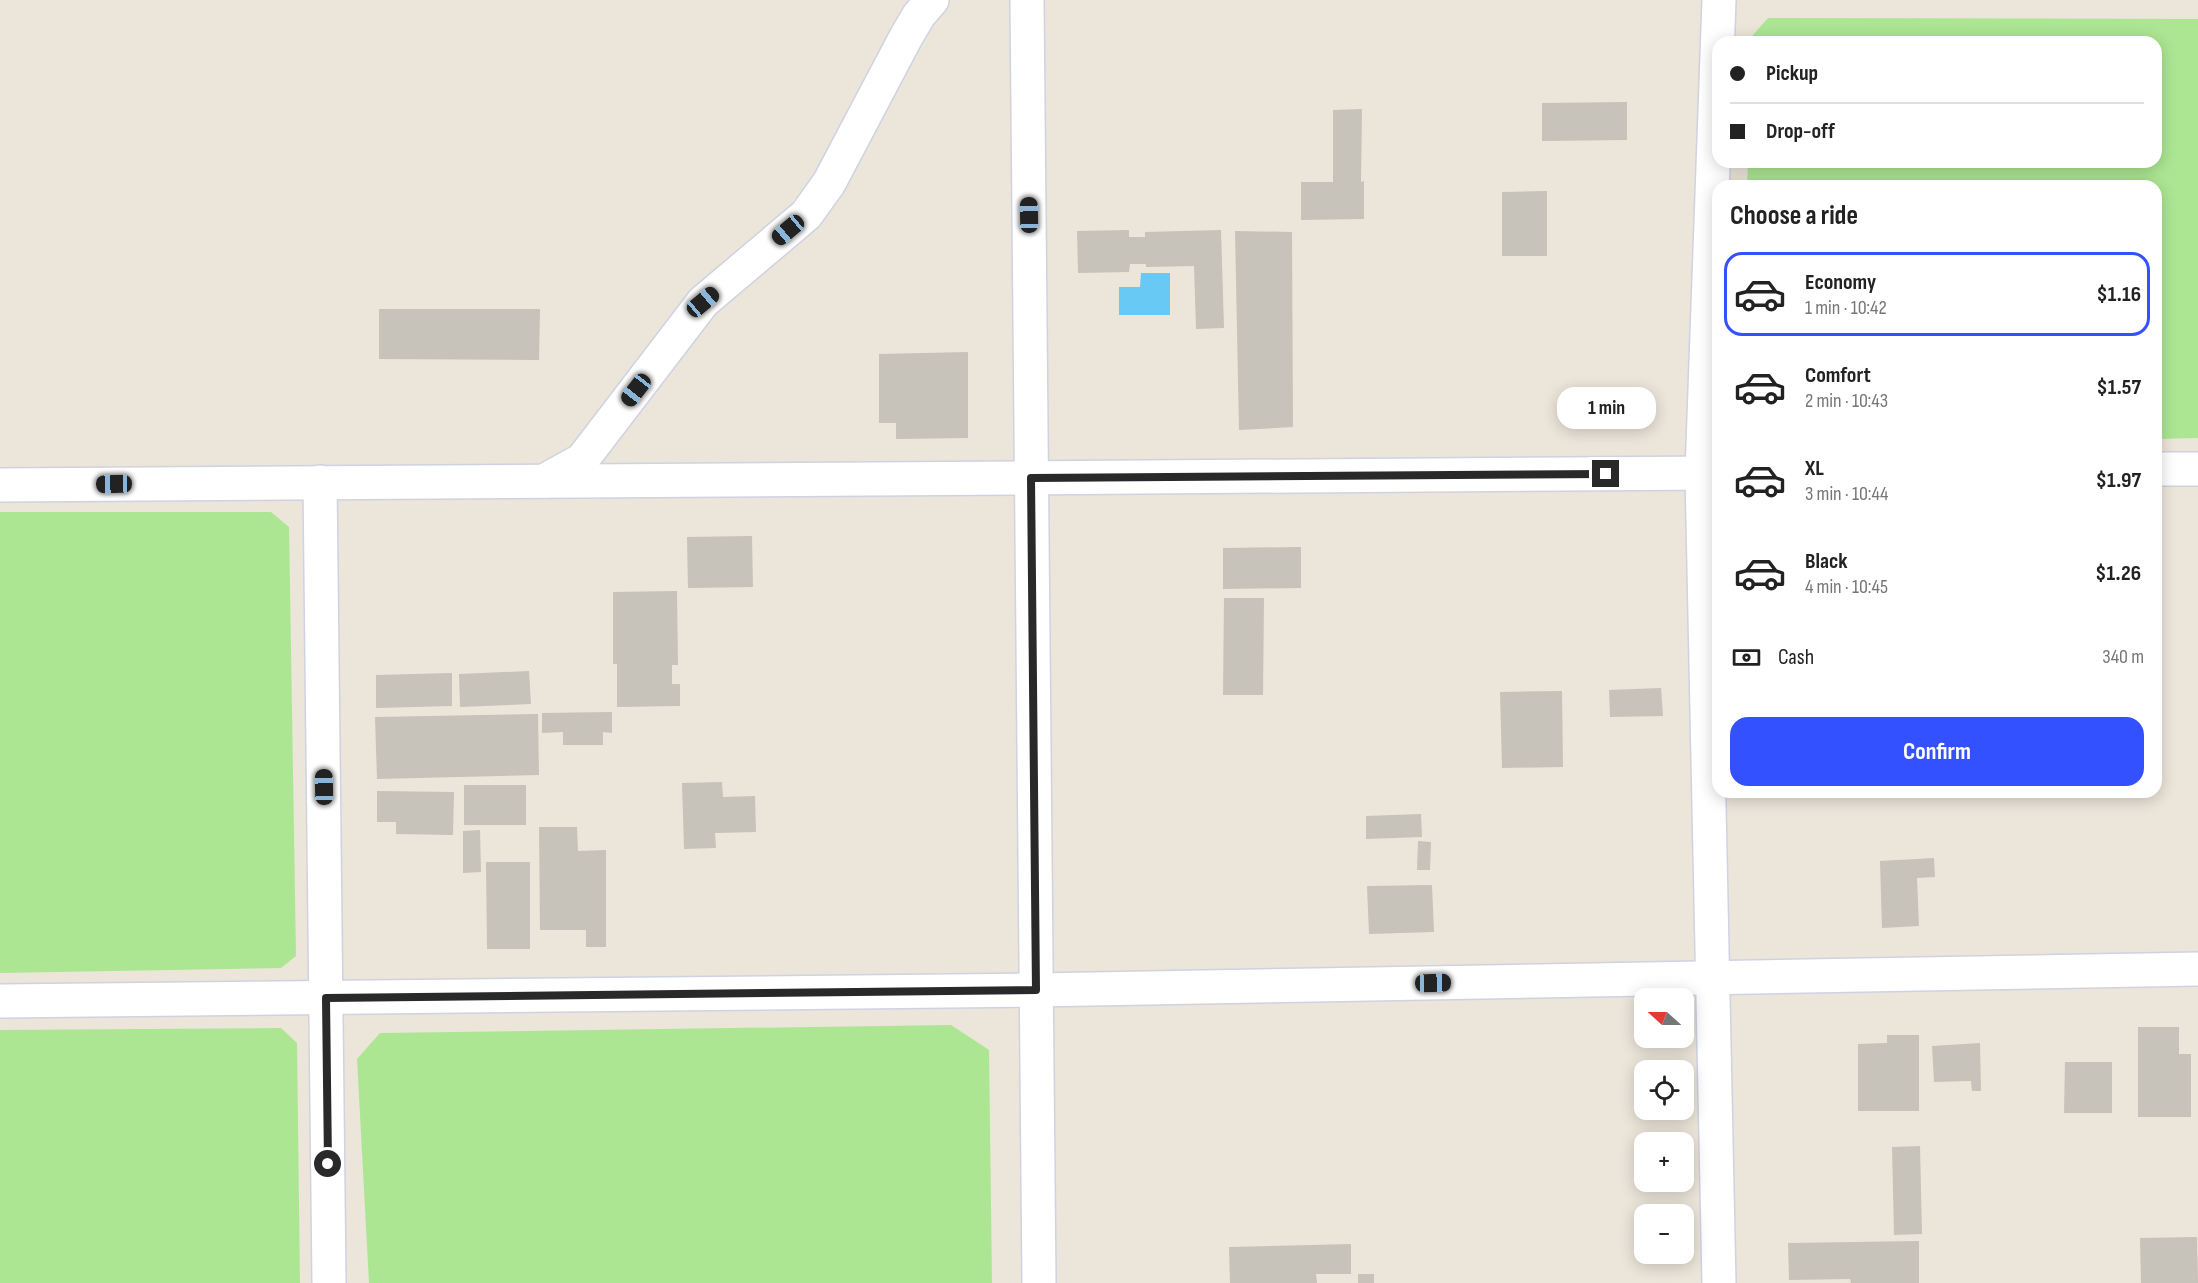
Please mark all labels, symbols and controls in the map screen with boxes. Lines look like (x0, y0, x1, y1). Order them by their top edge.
text: Pickup (1766, 60, 1818, 87)
text: Drop-off (1766, 118, 1835, 145)
car (1020, 197, 1038, 233)
text: Choose a ride (1730, 200, 1858, 232)
car (768, 212, 808, 248)
icon: car (1733, 267, 1787, 321)
text: Economy (1805, 269, 1876, 296)
text: $1.16 (2096, 281, 2141, 308)
car (683, 284, 723, 320)
text: 1 min · 10:42 (1805, 296, 1887, 320)
icon: car (1733, 360, 1787, 414)
text: Comfort (1805, 362, 1871, 389)
car (618, 370, 654, 410)
text: $1.57 (2096, 374, 2141, 401)
callout: 1 min (1556, 387, 1656, 429)
text: 2 min · 10:43 (1805, 389, 1888, 413)
text: 1 min (1588, 396, 1625, 420)
icon: car (1733, 453, 1787, 507)
text: XL (1805, 455, 1824, 482)
route end (1592, 460, 1619, 487)
text: $1.97 (2096, 467, 2141, 494)
car (96, 475, 132, 493)
text: 3 min · 10:44 (1805, 482, 1888, 506)
icon: car (1733, 546, 1787, 600)
text: Black (1805, 548, 1847, 575)
text: $1.26 (2095, 560, 2141, 587)
text: 4 min · 10:45 (1805, 575, 1888, 599)
icon: cash (1730, 641, 1763, 674)
text: Cash (1778, 644, 1814, 671)
text: 340 m (2102, 645, 2144, 669)
button: Confirm (1730, 717, 2144, 786)
car (315, 769, 333, 805)
car (1415, 974, 1451, 992)
north arrow (1634, 988, 1694, 1048)
map controls (1634, 988, 1694, 1264)
button: locate (1634, 1060, 1694, 1120)
button: + (1634, 1132, 1694, 1192)
route start (314, 1150, 341, 1177)
button: − (1634, 1204, 1694, 1264)

